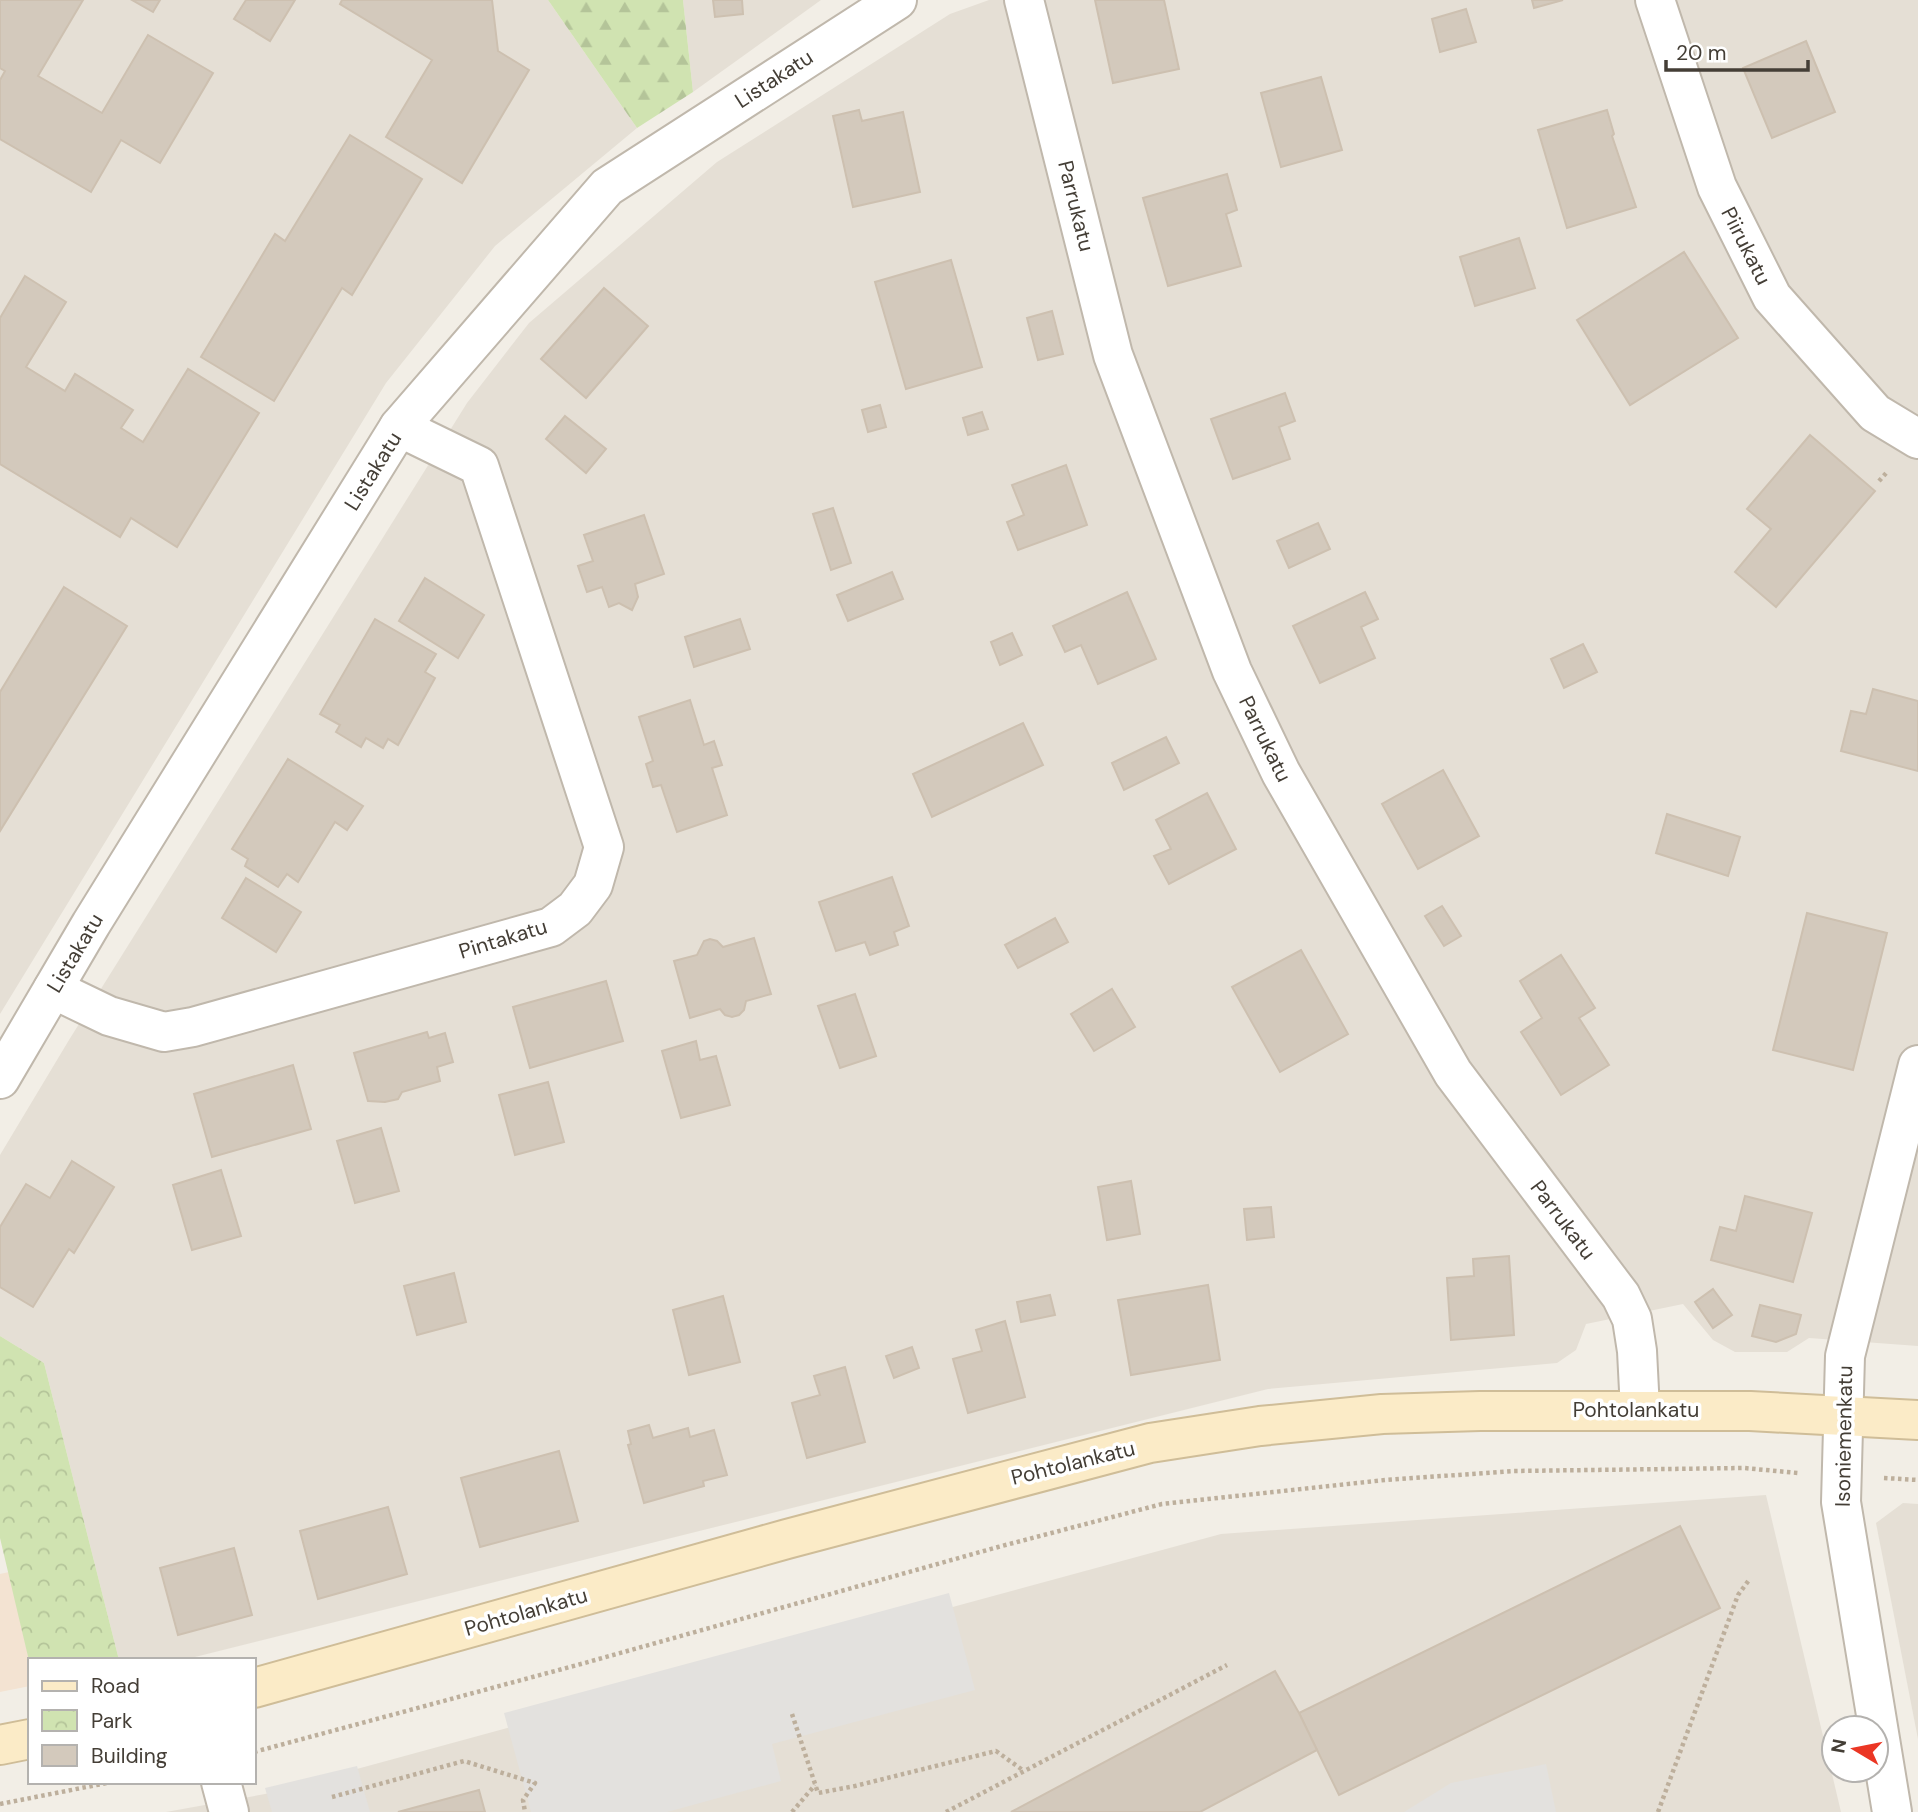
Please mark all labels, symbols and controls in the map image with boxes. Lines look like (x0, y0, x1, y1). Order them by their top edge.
scale bar (1666, 28, 1808, 72)
text: 20 m (1676, 39, 1727, 67)
street label: Listakatu (730, 43, 818, 115)
street label: Parrukatu (1051, 158, 1101, 254)
street label: Piirukatu (1714, 202, 1778, 290)
street label: Listakatu (338, 426, 408, 516)
street label: Parrukatu (1232, 691, 1298, 787)
street label: Listakatu (40, 908, 110, 998)
street label: Pintakatu (455, 912, 551, 966)
street label: Parrukatu (1524, 1175, 1602, 1265)
street label: Isoniemenkatu (1829, 1365, 1859, 1507)
street label: Pohtolankatu (1573, 1396, 1699, 1424)
street label: Pohtolankatu (1008, 1434, 1138, 1492)
street label: Pohtolankatu (461, 1581, 591, 1643)
legend (28, 1658, 256, 1784)
text: Road (91, 1672, 140, 1700)
text: Park (91, 1707, 133, 1735)
north arrow (1820, 1714, 1890, 1784)
text: N (1825, 1737, 1852, 1755)
text: Building (91, 1742, 168, 1770)

